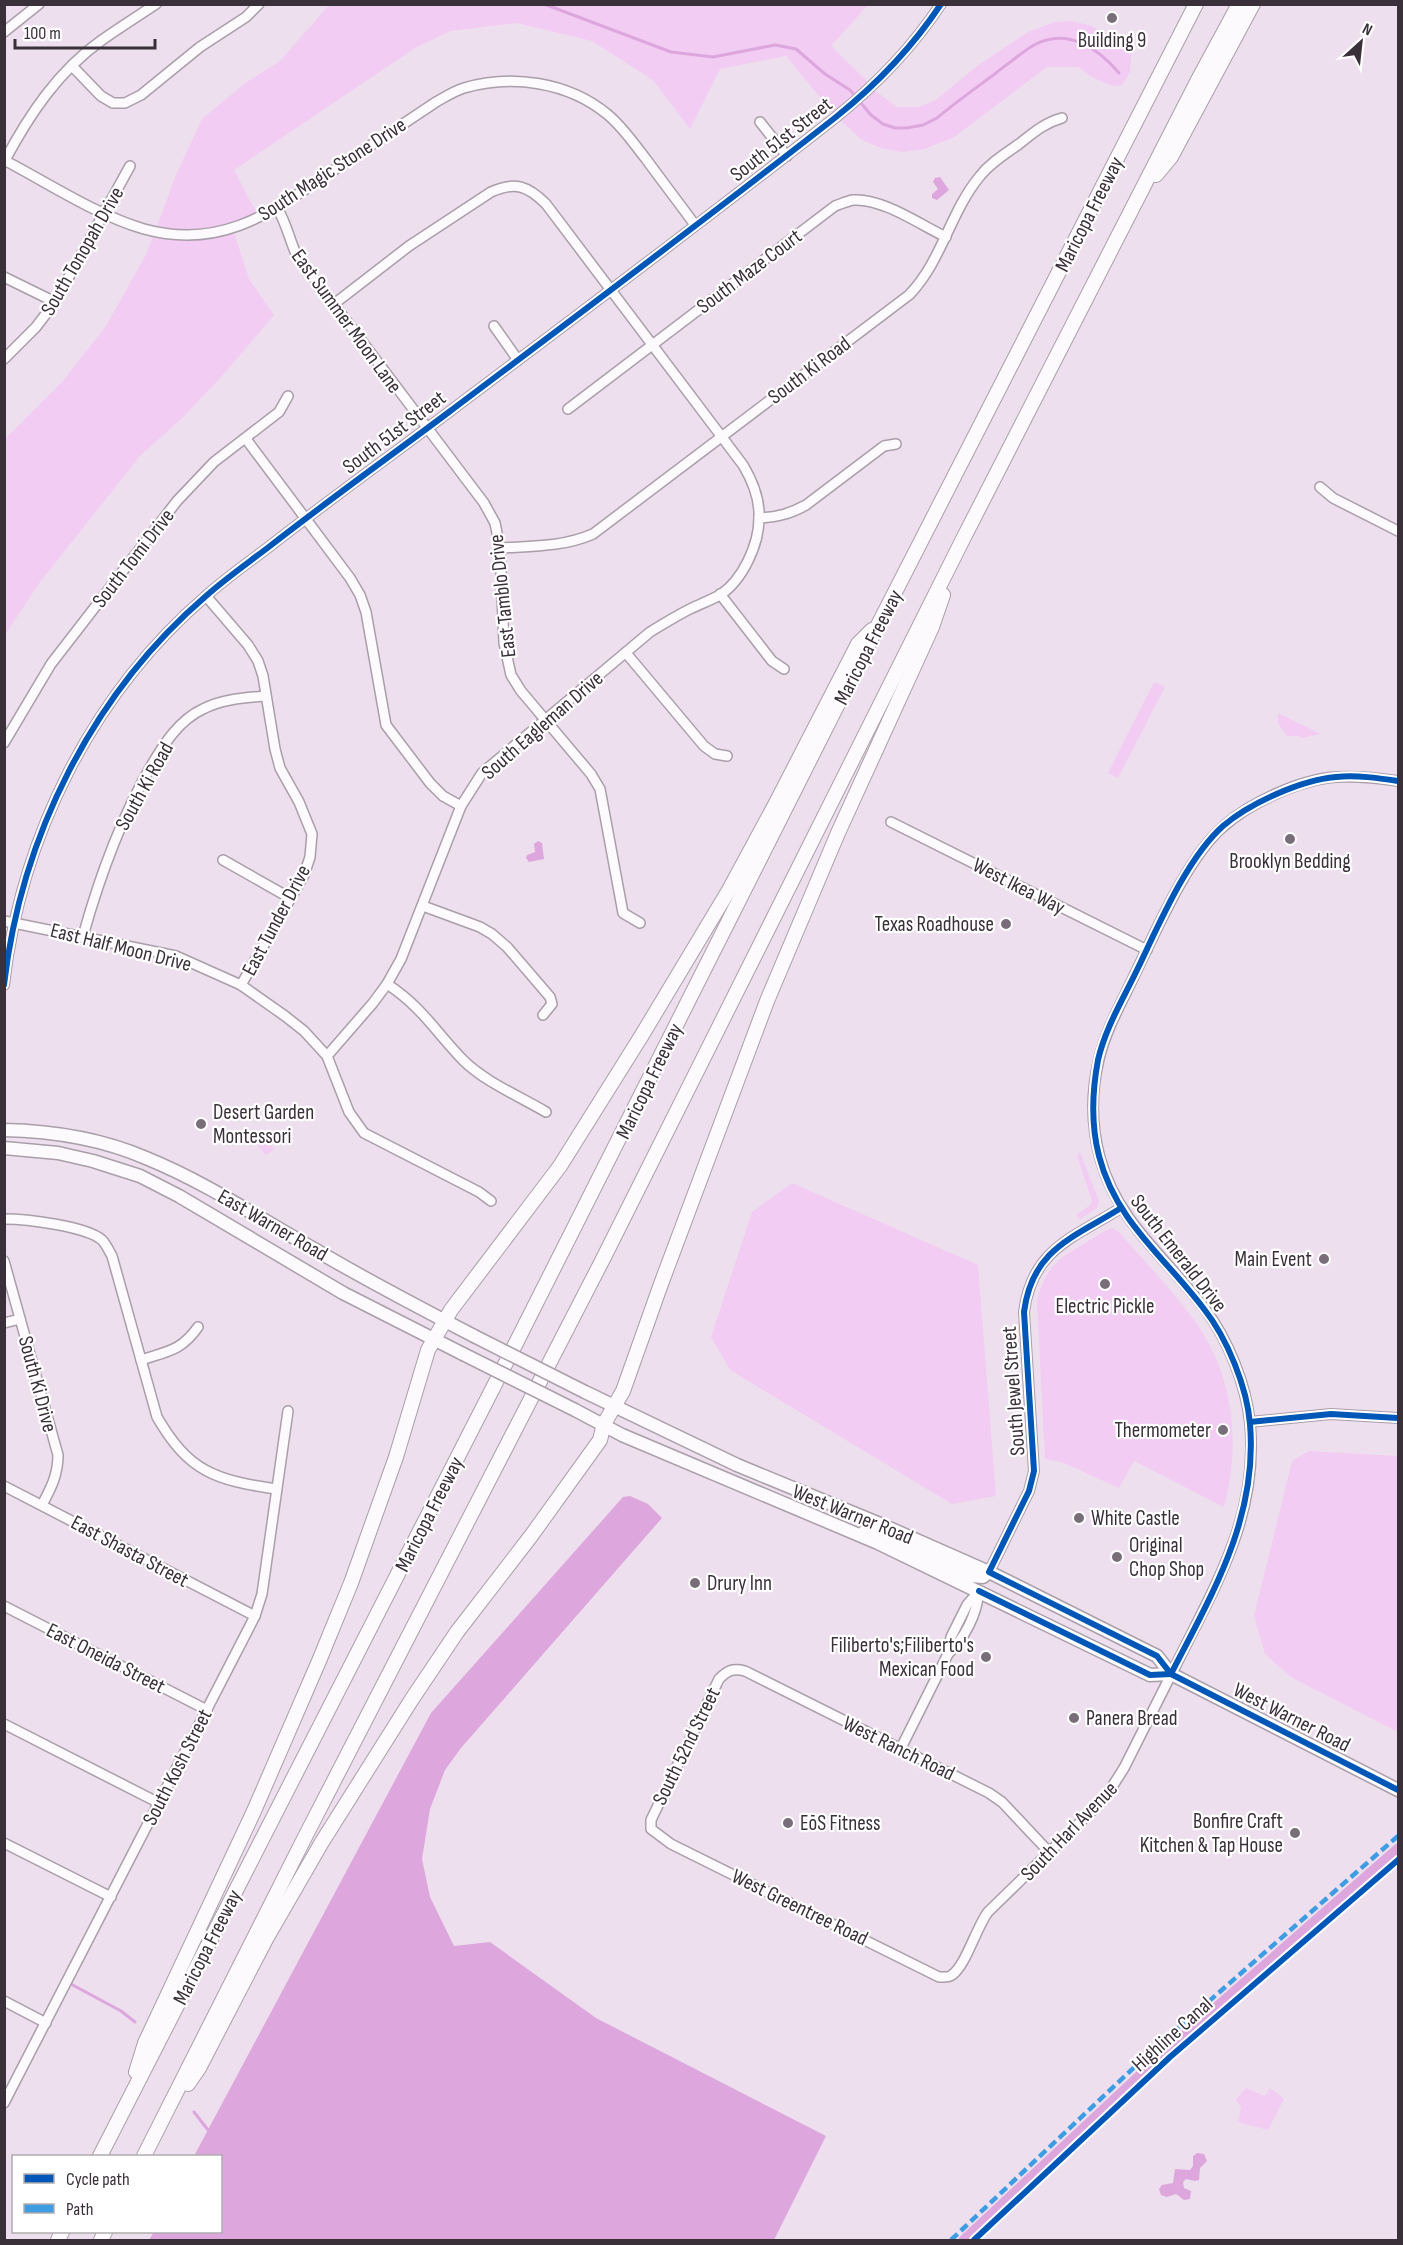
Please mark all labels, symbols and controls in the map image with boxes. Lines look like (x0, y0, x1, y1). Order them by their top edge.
marker: Building 9 (1105, 11, 1119, 25)
scale bar (15, 12, 154, 50)
north arrow (1331, 12, 1391, 72)
text: N (1359, 20, 1375, 40)
text: 100 m (24, 23, 61, 44)
place label: Building 9 (1078, 28, 1146, 53)
street label: South 51st Street (725, 92, 837, 187)
street label: South Magic Stone Drive (254, 112, 411, 227)
street label: Maricopa Freeway (1050, 153, 1129, 276)
street label: South Tonopah Drive (35, 182, 129, 320)
street label: South Maze Court (692, 224, 807, 319)
street label: East Summer Moon Lane (286, 244, 407, 398)
street label: South Ki Road (763, 331, 856, 410)
street label: South 51st Street (338, 386, 451, 479)
street label: South Tomi Drive (87, 504, 180, 613)
street label: East Tamblo Drive (484, 533, 521, 659)
street label: Maricopa Freeway (829, 586, 908, 709)
street label: South Eagleman Drive (476, 666, 608, 785)
street label: South Ki Road (110, 738, 179, 835)
marker: Brooklyn Bedding (1283, 832, 1297, 846)
place label: Brooklyn Bedding (1229, 849, 1351, 874)
street label: West Ikea Way (969, 853, 1069, 920)
street label: East Tunder Drive (237, 861, 316, 980)
place label: Texas Roadhouse (875, 912, 994, 937)
marker: Texas Roadhouse (999, 917, 1013, 931)
street label: East Half Moon Drive (48, 918, 194, 977)
street label: Maricopa Freeway (611, 1019, 688, 1143)
place label: Desert Garden Montessori (213, 1100, 314, 1149)
marker: Desert Garden Montessori (194, 1117, 208, 1131)
street label: East Warner Road (213, 1184, 332, 1267)
street label: South Emerald Drive (1125, 1190, 1232, 1317)
place label: Main Event (1235, 1247, 1312, 1272)
marker: Main Event (1317, 1252, 1331, 1266)
marker: Electric Pickle (1098, 1277, 1112, 1291)
place label: Electric Pickle (1056, 1294, 1154, 1319)
street label: South Jewel Street (997, 1325, 1030, 1456)
street label: South Ki Drive (13, 1333, 62, 1435)
place label: Thermometer (1114, 1418, 1211, 1443)
marker: Thermometer (1216, 1423, 1230, 1437)
street label: Maricopa Freeway (390, 1453, 469, 1576)
street label: West Warner Road (789, 1479, 917, 1550)
place label: White Castle (1091, 1506, 1180, 1531)
street label: East Shasta Street (67, 1510, 193, 1593)
marker: White Castle (1072, 1511, 1086, 1525)
place label: Original Chop Shop (1129, 1533, 1204, 1582)
marker: Original Chop Shop (1110, 1550, 1124, 1564)
place label: Drury Inn (707, 1571, 772, 1596)
marker: Drury Inn (688, 1576, 702, 1590)
street label: East Oneida Street (42, 1618, 169, 1699)
place label: Filiberto's;Filiberto's Mexican Food (831, 1633, 974, 1682)
marker: Filiberto's;Filiberto's Mexican Food (979, 1650, 993, 1664)
street label: West Warner Road (1229, 1677, 1354, 1758)
street label: South 52nd Street (647, 1683, 726, 1809)
street label: South Kosh Street (137, 1705, 217, 1830)
place label: Panera Bread (1086, 1706, 1178, 1731)
street label: West Ranch Road (839, 1711, 959, 1786)
marker: Panera Bread (1067, 1711, 1081, 1725)
street label: South Harl Avenue (1016, 1776, 1123, 1886)
place label: Bonfire Craft Kitchen & Tap House (1140, 1809, 1283, 1858)
place label: EōS Fitness (800, 1811, 880, 1836)
marker: EōS Fitness (781, 1816, 795, 1830)
marker: Bonfire Craft Kitchen & Tap House (1288, 1826, 1302, 1840)
street label: West Greentree Road (728, 1864, 872, 1951)
street label: Maricopa Freeway (168, 1886, 247, 2009)
street label: Highline Canal (1127, 1992, 1218, 2077)
legend (12, 2155, 222, 2233)
text: Cycle path (66, 2169, 130, 2190)
text: Path (66, 2199, 94, 2220)

